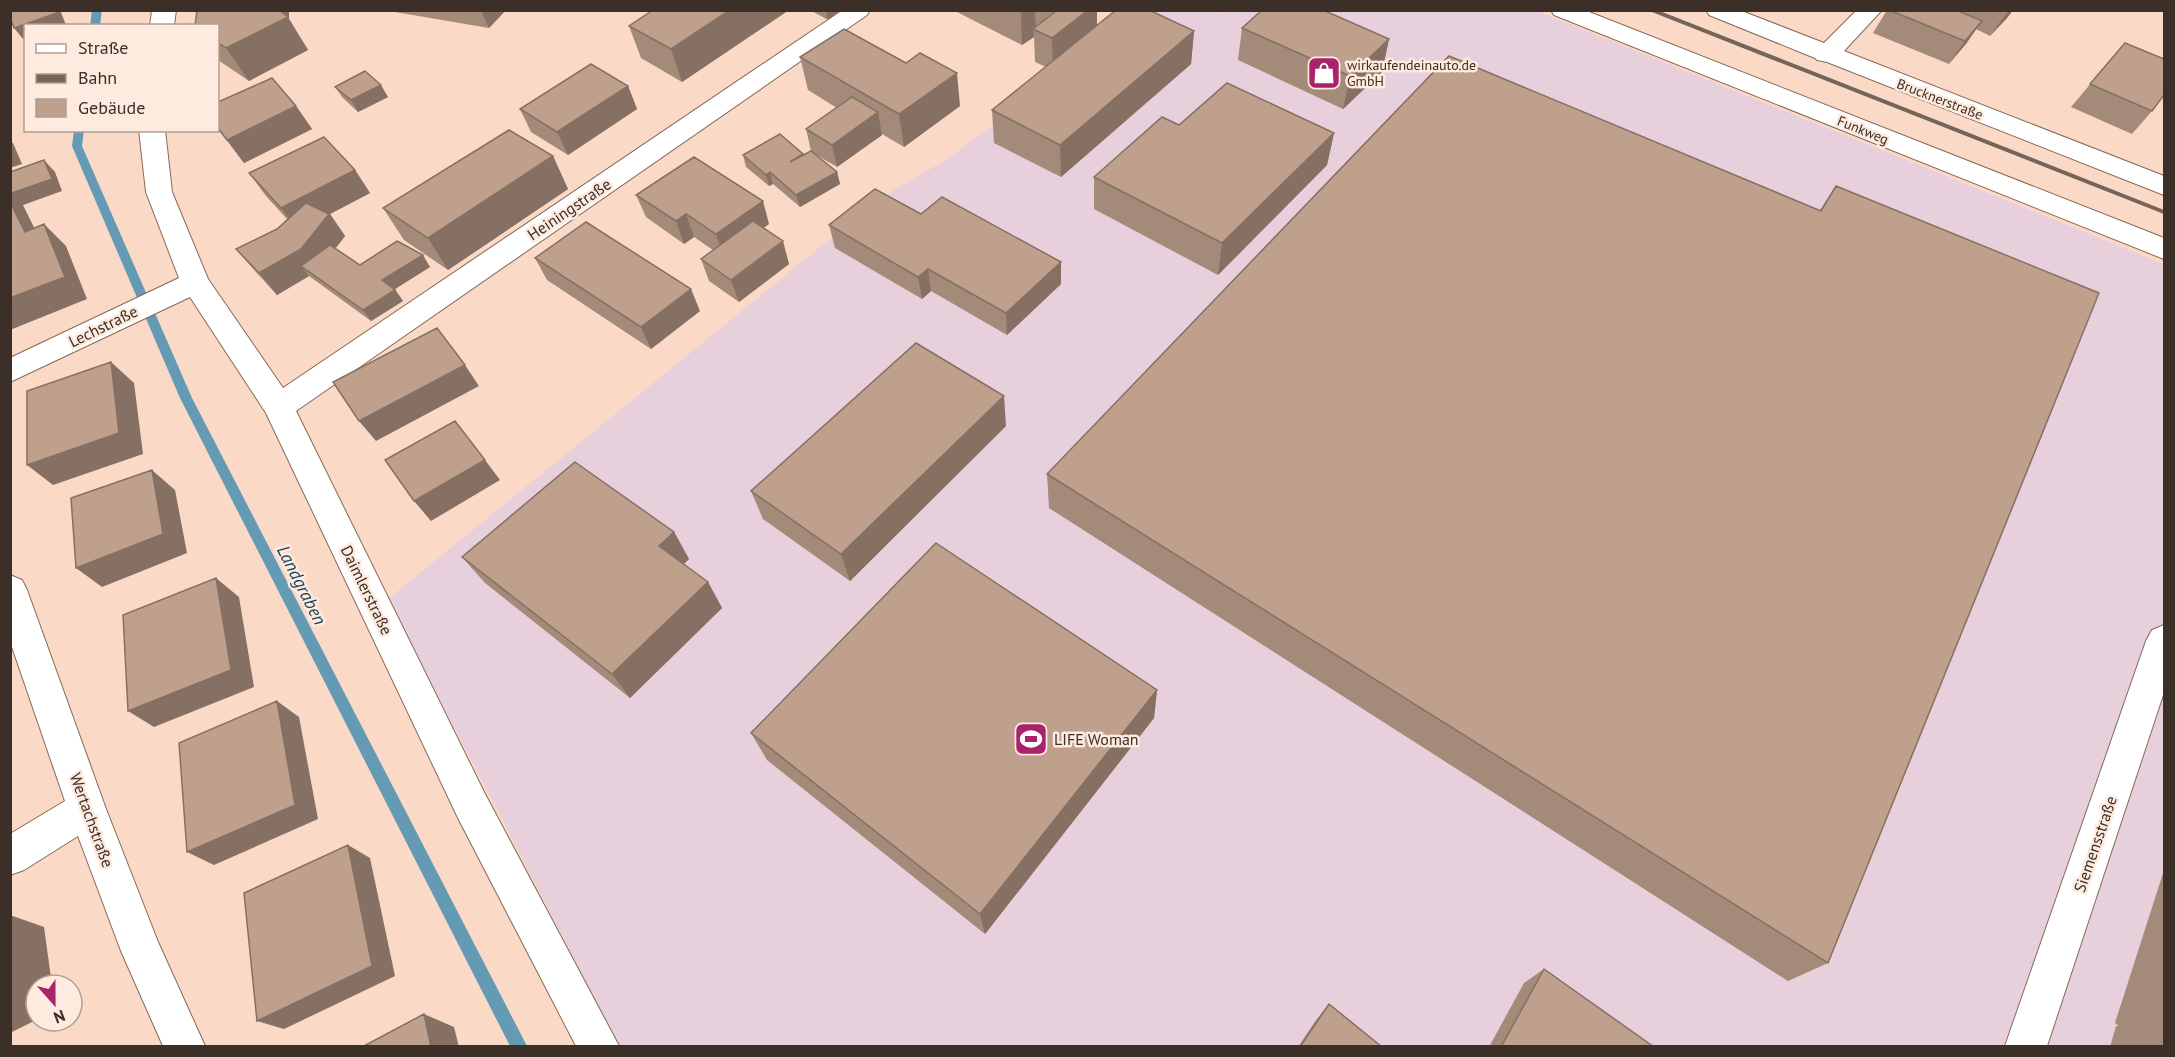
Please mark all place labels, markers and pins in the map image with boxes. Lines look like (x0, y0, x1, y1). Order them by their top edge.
shop icon: wirkaufendeinauto.de GmbH (1306, 55, 1342, 91)
place label: wirkaufendeinauto.de GmbH (1347, 56, 1476, 90)
sports icon: LIFE Woman (1013, 721, 1049, 757)
place label: LIFE Woman (1054, 729, 1139, 749)

